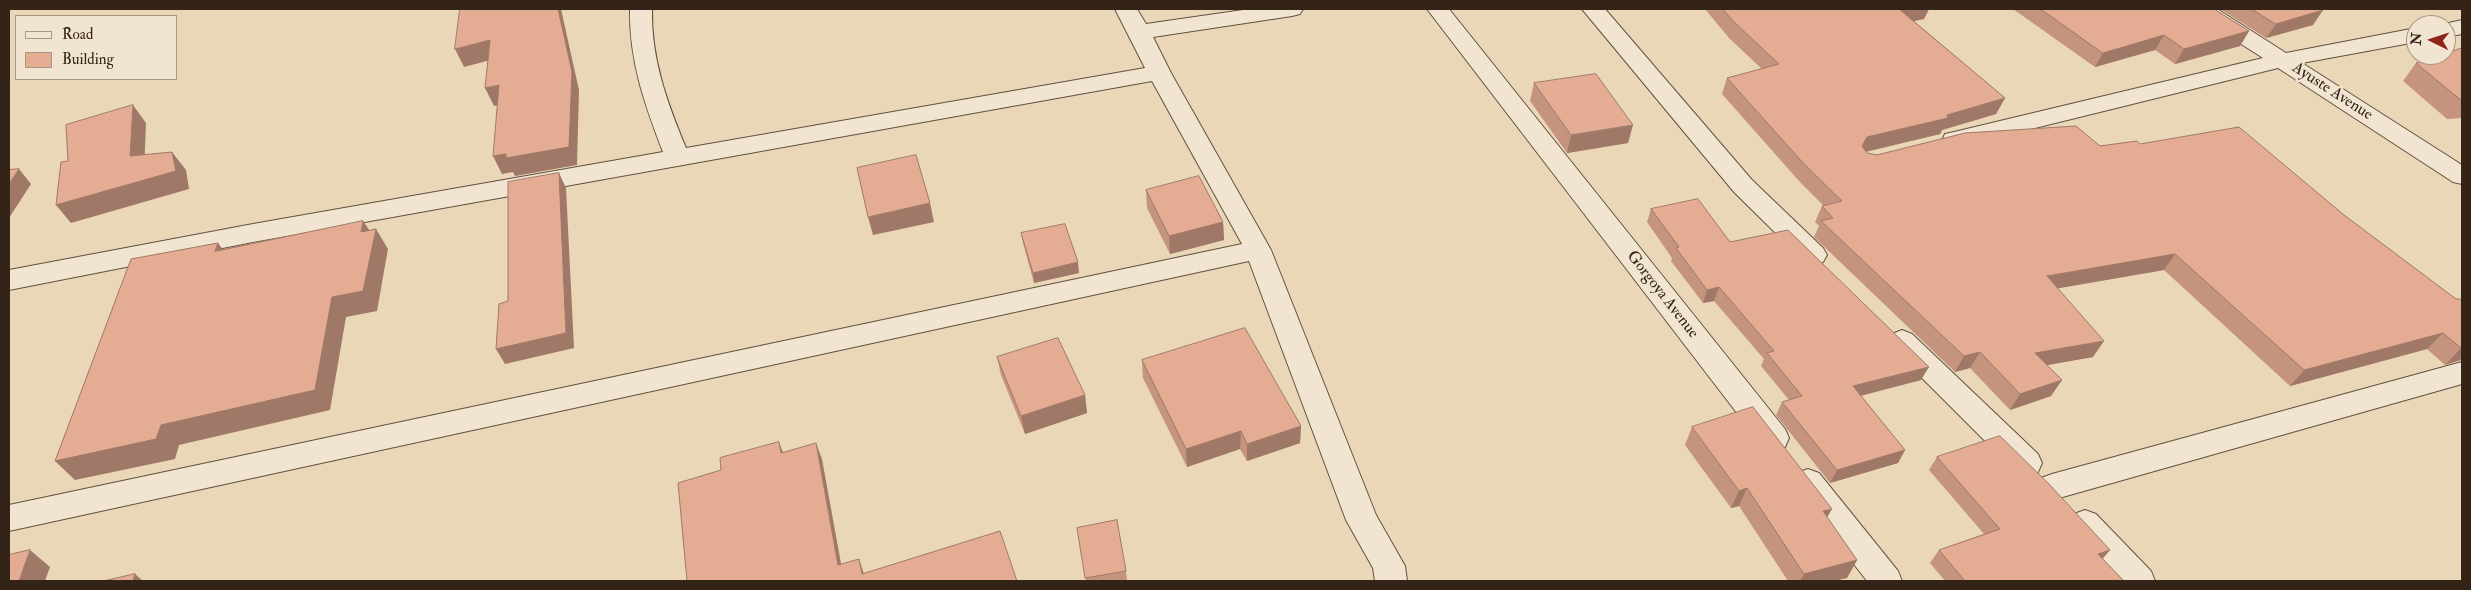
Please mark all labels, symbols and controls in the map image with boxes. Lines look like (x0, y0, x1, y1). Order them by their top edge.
legend (15, 15, 178, 80)
north arrow (2406, 15, 2456, 65)
text: Road (62, 25, 93, 44)
text: N (2408, 32, 2425, 46)
text: Building (62, 50, 114, 69)
street label: Ayuste Avenue (2288, 59, 2376, 125)
street label: Gorgoya Avenue (1622, 247, 1702, 343)

